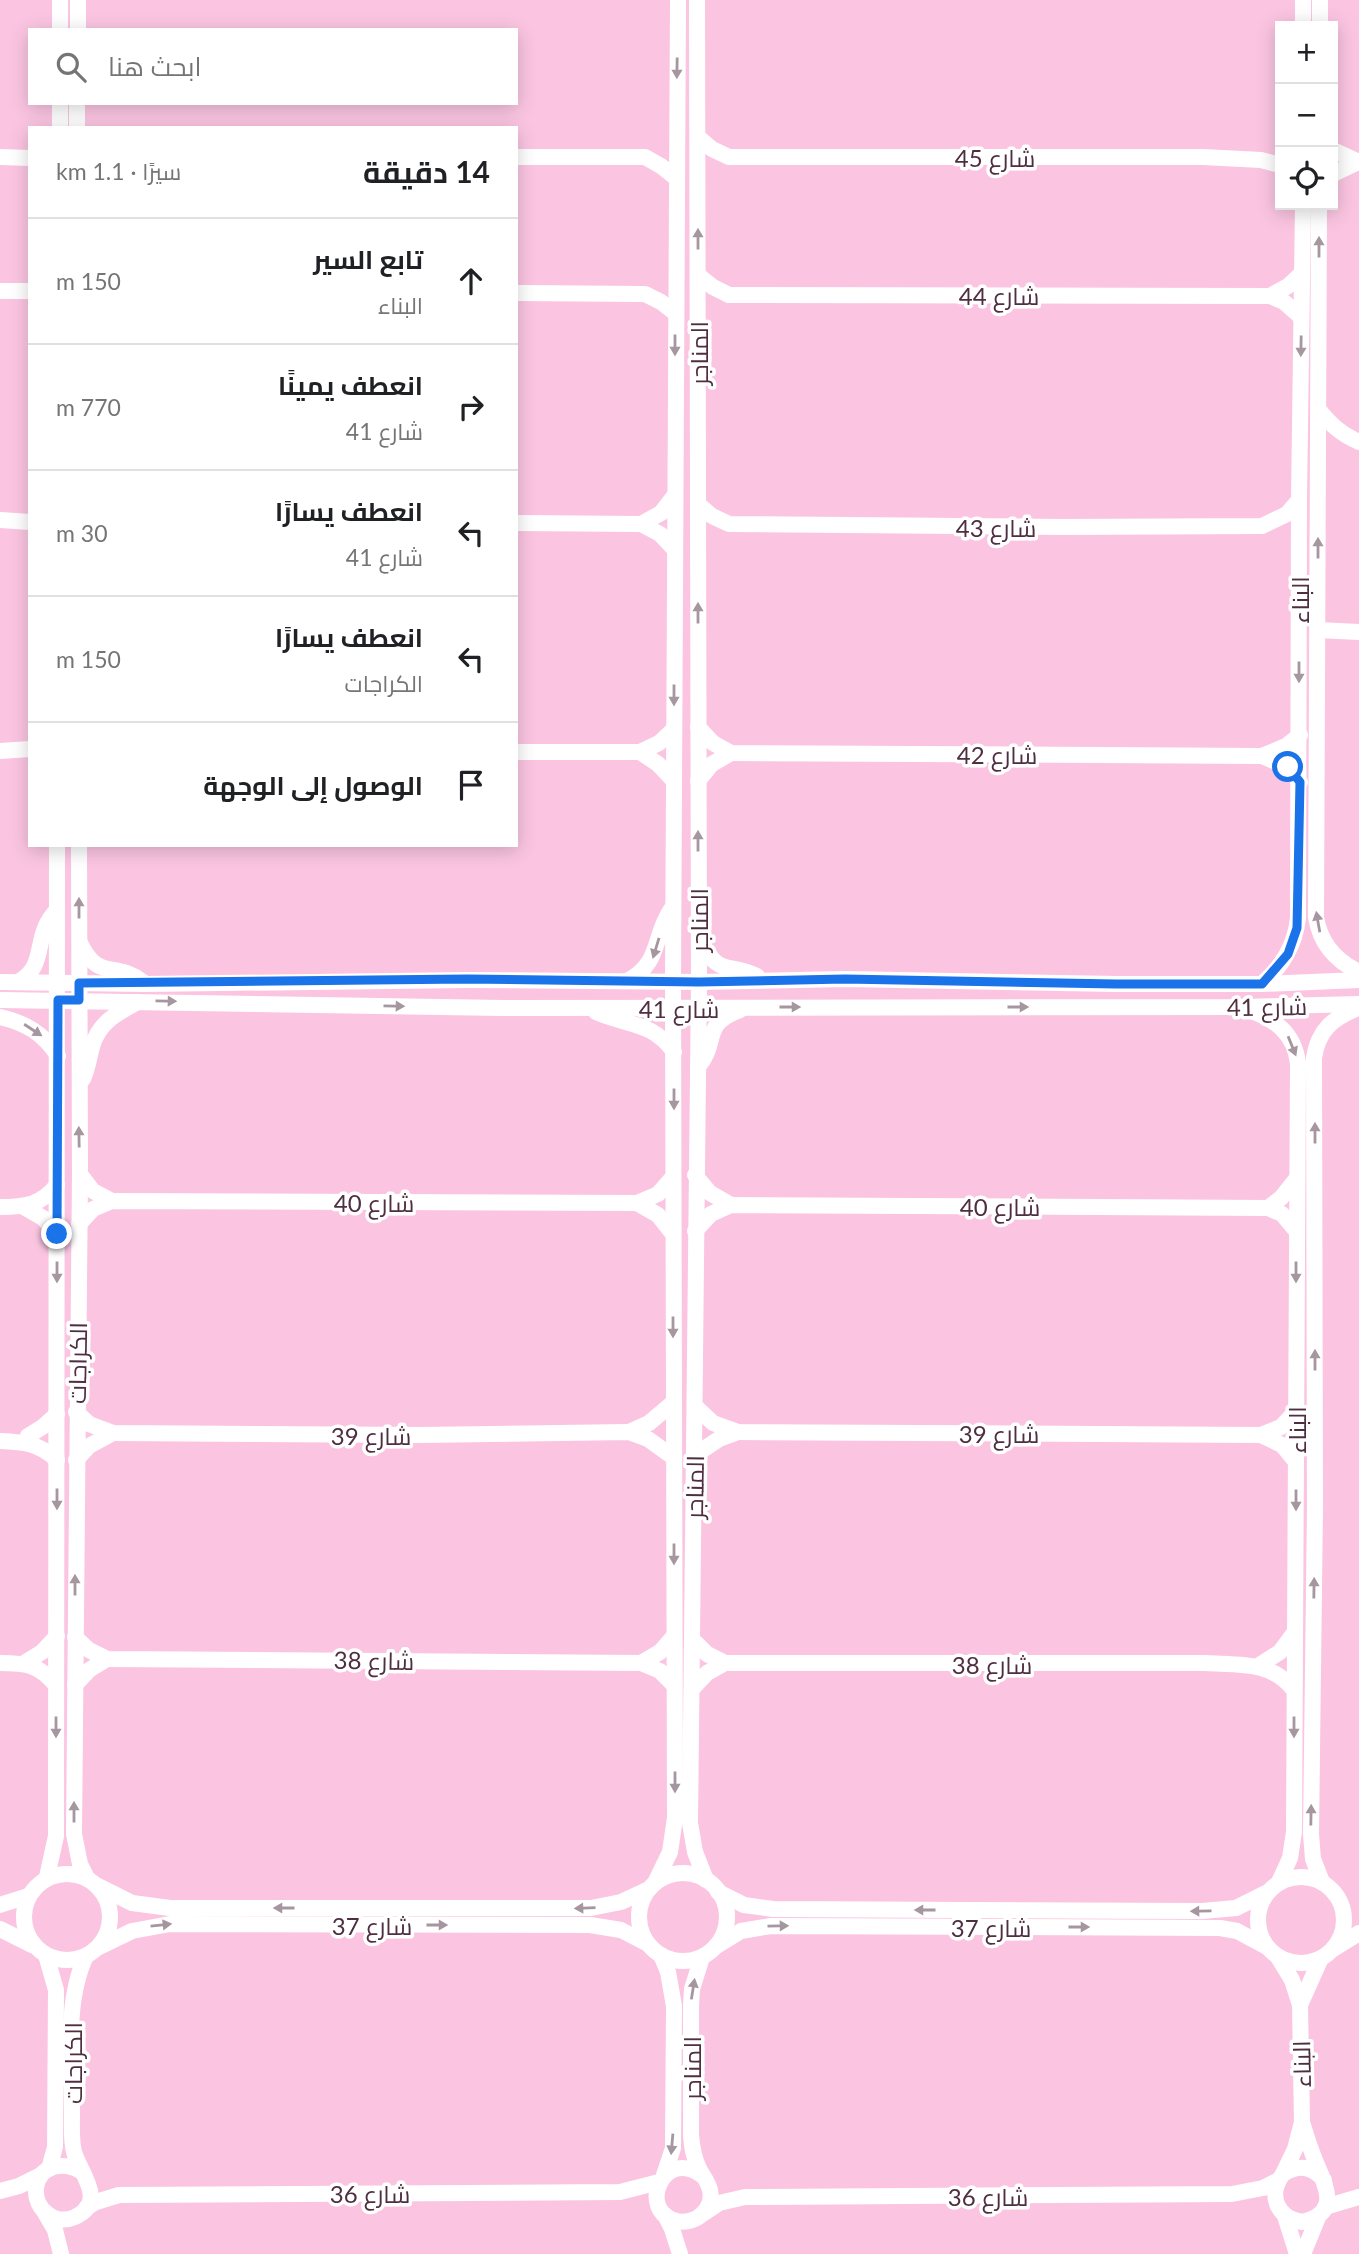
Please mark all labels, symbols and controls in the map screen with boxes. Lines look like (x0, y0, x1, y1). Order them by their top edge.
map controls (1275, 21, 1338, 210)
button: + (1275, 21, 1338, 84)
search box (28, 28, 518, 105)
icon: search (52, 48, 90, 86)
text: ابحث هنا (108, 50, 202, 82)
one-way arrow (671, 57, 682, 79)
button: − (1275, 84, 1338, 147)
street label: شارع 45 (955, 143, 1035, 175)
button: locate (1275, 147, 1338, 210)
text: 14 دقيقة (363, 153, 490, 189)
text: سيرًا · 1.1 km (56, 157, 181, 185)
one-way arrow (692, 227, 704, 249)
one-way arrow (1313, 236, 1325, 258)
text: تابع السير (313, 243, 423, 275)
icon: ahead (452, 262, 490, 300)
text: 150 m (56, 267, 121, 295)
street label: شارع 44 (959, 281, 1039, 313)
text: البناء (378, 291, 423, 319)
street label: المناجر (684, 321, 713, 387)
one-way arrow (669, 334, 681, 356)
one-way arrow (1295, 336, 1307, 358)
text: انعطف يمينًا (278, 369, 423, 401)
icon: right (452, 388, 490, 426)
text: 770 m (56, 393, 121, 421)
text: شارع 41 (346, 417, 423, 445)
text: انعطف يسارًا (275, 495, 423, 527)
street label: شارع 43 (956, 513, 1036, 545)
icon: left (452, 514, 490, 552)
text: 30 m (56, 519, 108, 547)
one-way arrow (1312, 537, 1324, 559)
text: شارع 41 (346, 543, 423, 571)
street label: البناء (1285, 576, 1314, 624)
one-way arrow (692, 602, 704, 624)
text: انعطف يسارًا (275, 621, 423, 653)
icon: left (452, 640, 490, 678)
text: 150 m (56, 645, 121, 673)
one-way arrow (1293, 661, 1305, 683)
text: الكراجات (345, 669, 423, 697)
one-way arrow (668, 684, 680, 706)
street label: شارع 42 (957, 740, 1037, 772)
route start (1272, 751, 1303, 782)
icon: arrive (452, 766, 490, 804)
text: الوصول إلى الوجهة (203, 769, 423, 801)
one-way arrow (692, 829, 704, 851)
street label: المناجر (684, 888, 713, 954)
one-way arrow (73, 896, 85, 918)
one-way arrow (1312, 911, 1323, 933)
one-way arrow (650, 938, 660, 959)
street label: شارع 41 (1227, 991, 1308, 1024)
street label: شارع 41 (639, 994, 719, 1026)
one-way arrow (155, 996, 177, 1007)
one-way arrow (383, 1000, 405, 1012)
one-way arrow (780, 1001, 802, 1013)
one-way arrow (1007, 1001, 1029, 1013)
one-way arrow (23, 1024, 43, 1037)
one-way arrow (1287, 1035, 1298, 1056)
one-way arrow (668, 1089, 679, 1111)
one-way arrow (1309, 1122, 1321, 1144)
one-way arrow (73, 1126, 85, 1148)
street label: شارع 40 (334, 1188, 414, 1220)
street label: شارع 40 (960, 1192, 1040, 1224)
route end (41, 1218, 72, 1249)
one-way arrow (51, 1261, 63, 1283)
one-way arrow (1291, 1261, 1302, 1283)
one-way arrow (667, 1316, 679, 1338)
street label: الكراجات (62, 1322, 92, 1404)
one-way arrow (1309, 1349, 1321, 1371)
street label: البناء (1282, 1406, 1311, 1454)
street label: شارع 39 (959, 1419, 1039, 1451)
street label: شارع 39 (331, 1421, 411, 1453)
street label: المناجر (679, 1455, 709, 1521)
one-way arrow (51, 1488, 63, 1510)
one-way arrow (1290, 1489, 1302, 1511)
one-way arrow (668, 1544, 680, 1566)
one-way arrow (69, 1573, 81, 1595)
one-way arrow (1308, 1577, 1320, 1599)
street label: شارع 38 (333, 1645, 414, 1678)
street label: شارع 38 (952, 1650, 1032, 1682)
one-way arrow (50, 1716, 62, 1738)
one-way arrow (1288, 1716, 1300, 1738)
one-way arrow (669, 1771, 681, 1793)
one-way arrow (68, 1801, 80, 1823)
one-way arrow (1305, 1804, 1317, 1826)
one-way arrow (272, 1902, 294, 1914)
one-way arrow (573, 1902, 595, 1914)
one-way arrow (914, 1904, 936, 1916)
one-way arrow (1190, 1905, 1212, 1917)
street label: شارع 37 (332, 1911, 412, 1943)
street label: شارع 37 (951, 1913, 1031, 1945)
one-way arrow (426, 1919, 448, 1931)
one-way arrow (150, 1920, 172, 1931)
one-way arrow (768, 1920, 790, 1932)
one-way arrow (1069, 1921, 1091, 1933)
one-way arrow (688, 1978, 699, 2000)
street label: الكراجات (58, 2022, 87, 2104)
street label: المناجر (677, 2036, 706, 2102)
street label: البناء (1286, 2040, 1316, 2088)
one-way arrow (667, 2133, 678, 2155)
street label: شارع 36 (330, 2179, 410, 2211)
street label: شارع 36 (948, 2182, 1028, 2214)

